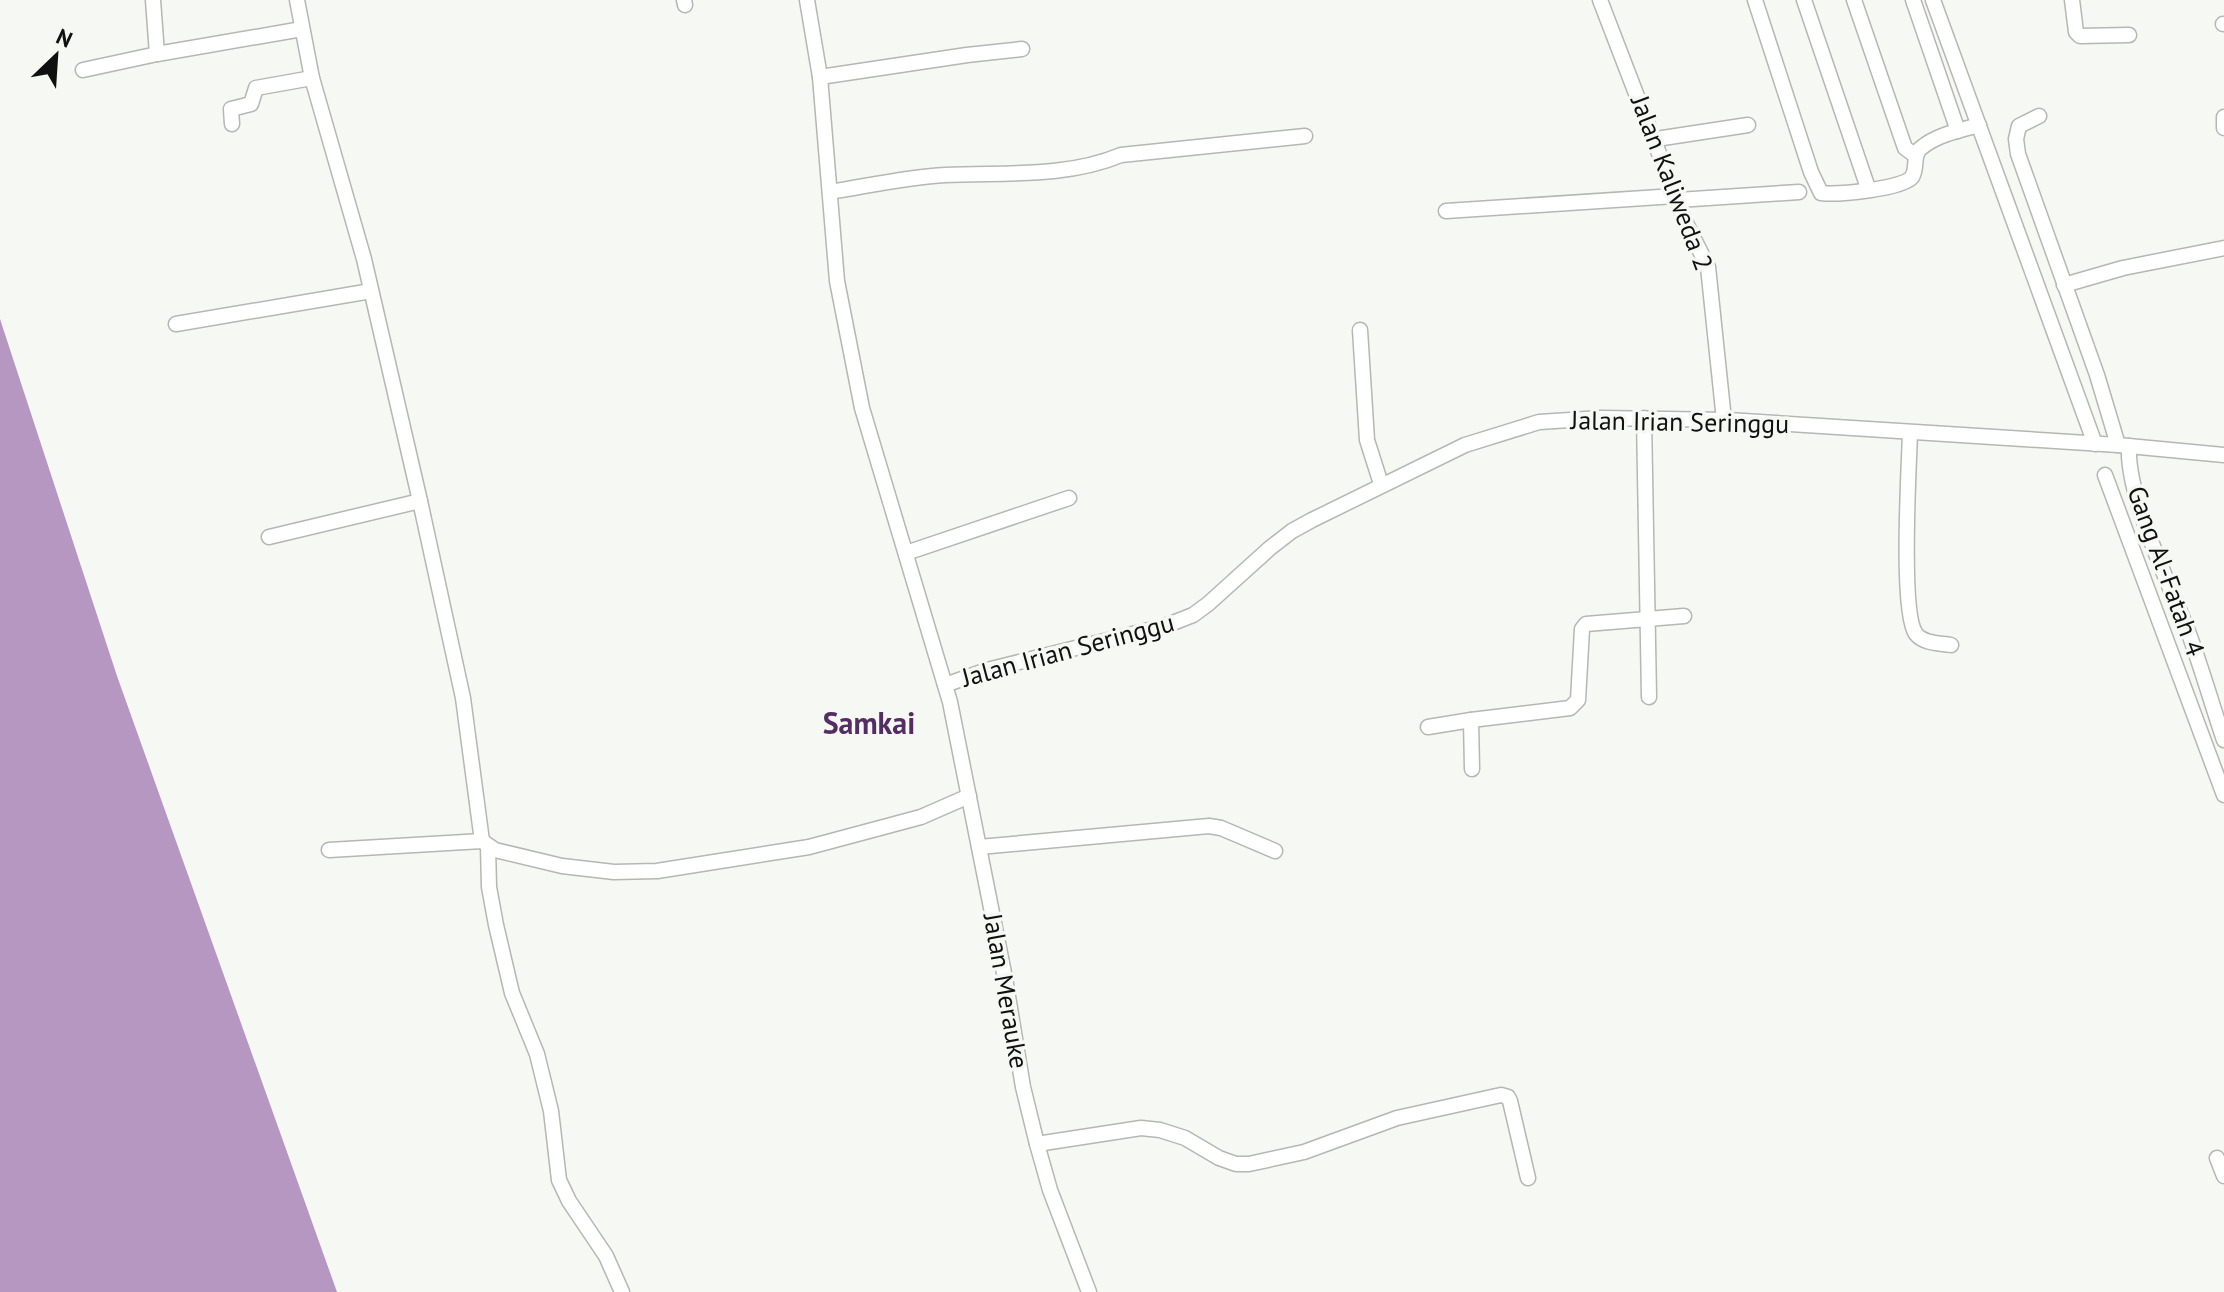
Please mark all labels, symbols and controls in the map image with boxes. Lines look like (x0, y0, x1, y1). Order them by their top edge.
north arrow (16, 16, 96, 96)
text: N (52, 22, 77, 54)
street label: Jalan Kaliweda 2 (1624, 90, 1721, 275)
street label: Jalan Irian Seringgu (1569, 403, 1790, 440)
street label: Gang Al-Fatah 4 (2120, 481, 2213, 660)
street label: Jalan Irian Seringgu (957, 605, 1178, 694)
district label: Samkai (823, 703, 915, 742)
street label: Jalan Merauke (976, 910, 1036, 1071)

